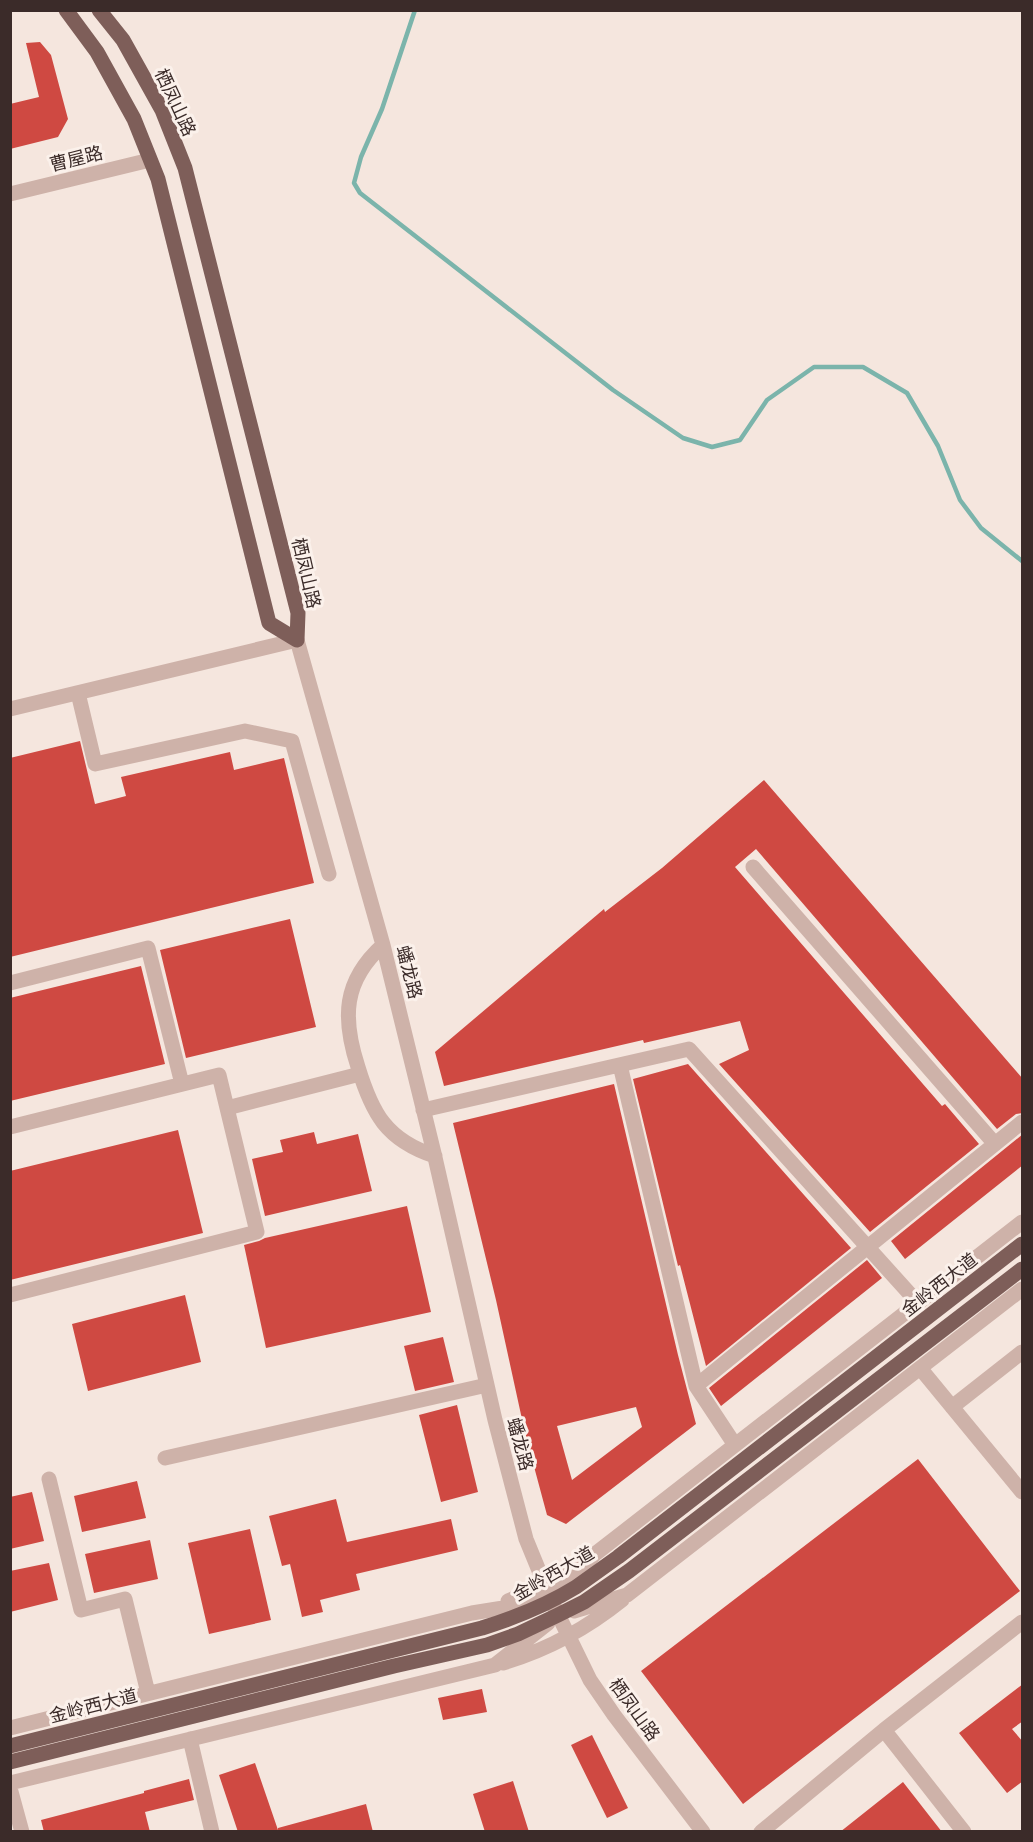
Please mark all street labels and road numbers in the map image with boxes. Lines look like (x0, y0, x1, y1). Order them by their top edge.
street label: 栖凤山路 (151, 65, 201, 139)
street label: 曹屋路 (47, 141, 105, 175)
street label: 栖凤山路 (288, 535, 326, 611)
street label: 蟠龙路 (393, 943, 427, 1001)
street label: 金岭西大道 (897, 1248, 981, 1320)
street label: 蟠龙路 (503, 1415, 539, 1473)
street label: 金岭西大道 (509, 1541, 597, 1605)
street label: 栖凤山路 (605, 1673, 665, 1745)
street label: 金岭西大道 (47, 1683, 139, 1727)

